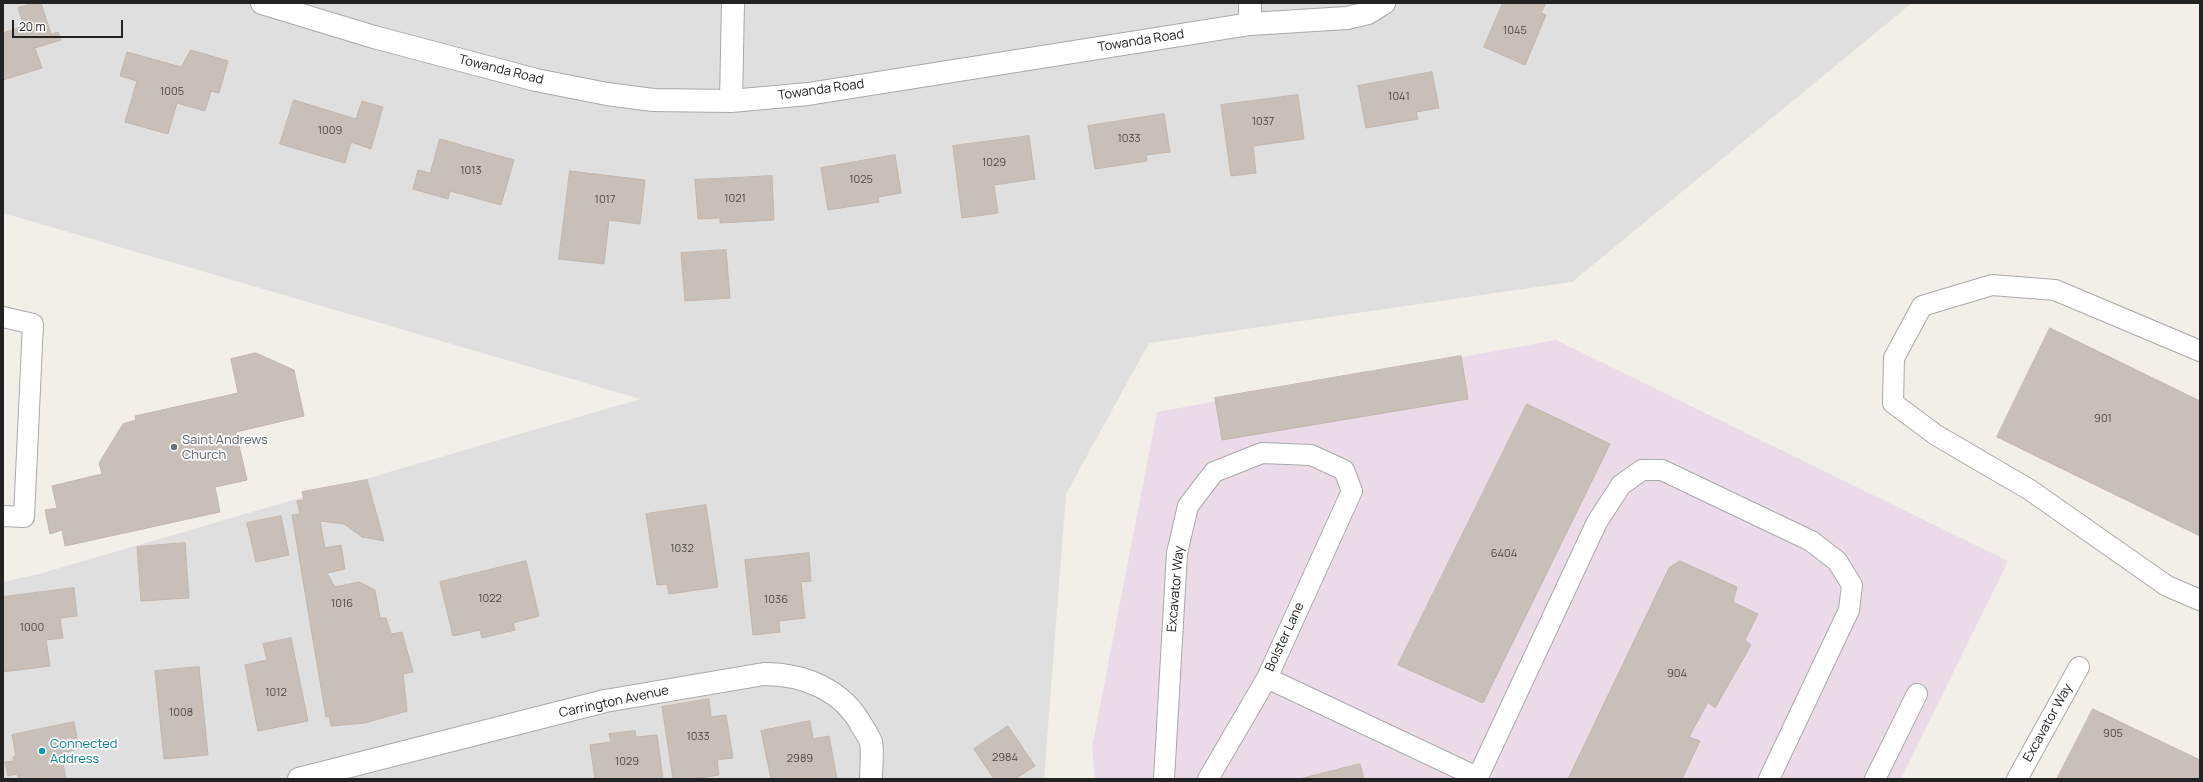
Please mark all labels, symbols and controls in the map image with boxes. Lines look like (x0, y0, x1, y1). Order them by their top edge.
scale bar (14, 12, 125, 38)
text: 20 m (19, 18, 46, 35)
house number: 1045 (1503, 24, 1527, 38)
street label: Towanda Road (1097, 26, 1185, 56)
street label: Towanda Road (457, 52, 545, 88)
street label: Towanda Road (777, 76, 865, 104)
house number: 1005 (160, 85, 184, 99)
house number: 1041 (1388, 90, 1410, 104)
house number: 1037 (1252, 115, 1274, 129)
house number: 1009 (318, 124, 342, 138)
house number: 1033 (1117, 132, 1141, 146)
house number: 1029 (982, 156, 1006, 170)
house number: 1013 (460, 164, 482, 178)
house number: 1025 (849, 173, 873, 187)
house number: 1021 (724, 192, 746, 206)
house number: 1017 (595, 193, 615, 207)
house number: 901 (2094, 412, 2112, 426)
place label: Saint Andrews Church (182, 432, 268, 463)
marker: Saint Andrews Church (169, 442, 179, 452)
house number: 1032 (670, 542, 694, 556)
street label: Excavator Way (1164, 545, 1188, 633)
house number: 6404 (1491, 547, 1517, 561)
house number: 1022 (478, 592, 502, 606)
house number: 1036 (764, 593, 788, 607)
house number: 1016 (331, 597, 353, 611)
street label: Bolster Lane (1262, 600, 1308, 674)
house number: 1000 (20, 621, 44, 635)
house number: 904 (1667, 667, 1687, 681)
street label: Excavator Way (2020, 681, 2076, 765)
street label: Carrington Avenue (558, 683, 670, 721)
house number: 1012 (265, 686, 287, 700)
house number: 1008 (169, 706, 193, 720)
house number: 905 (2103, 727, 2123, 741)
house number: 1033 (686, 730, 710, 744)
place label: Connected Address (50, 736, 117, 767)
marker: Connected Address (37, 746, 47, 756)
house number: 2984 (992, 751, 1018, 765)
house number: 2989 (787, 752, 813, 766)
house number: 1029 (615, 755, 639, 769)

